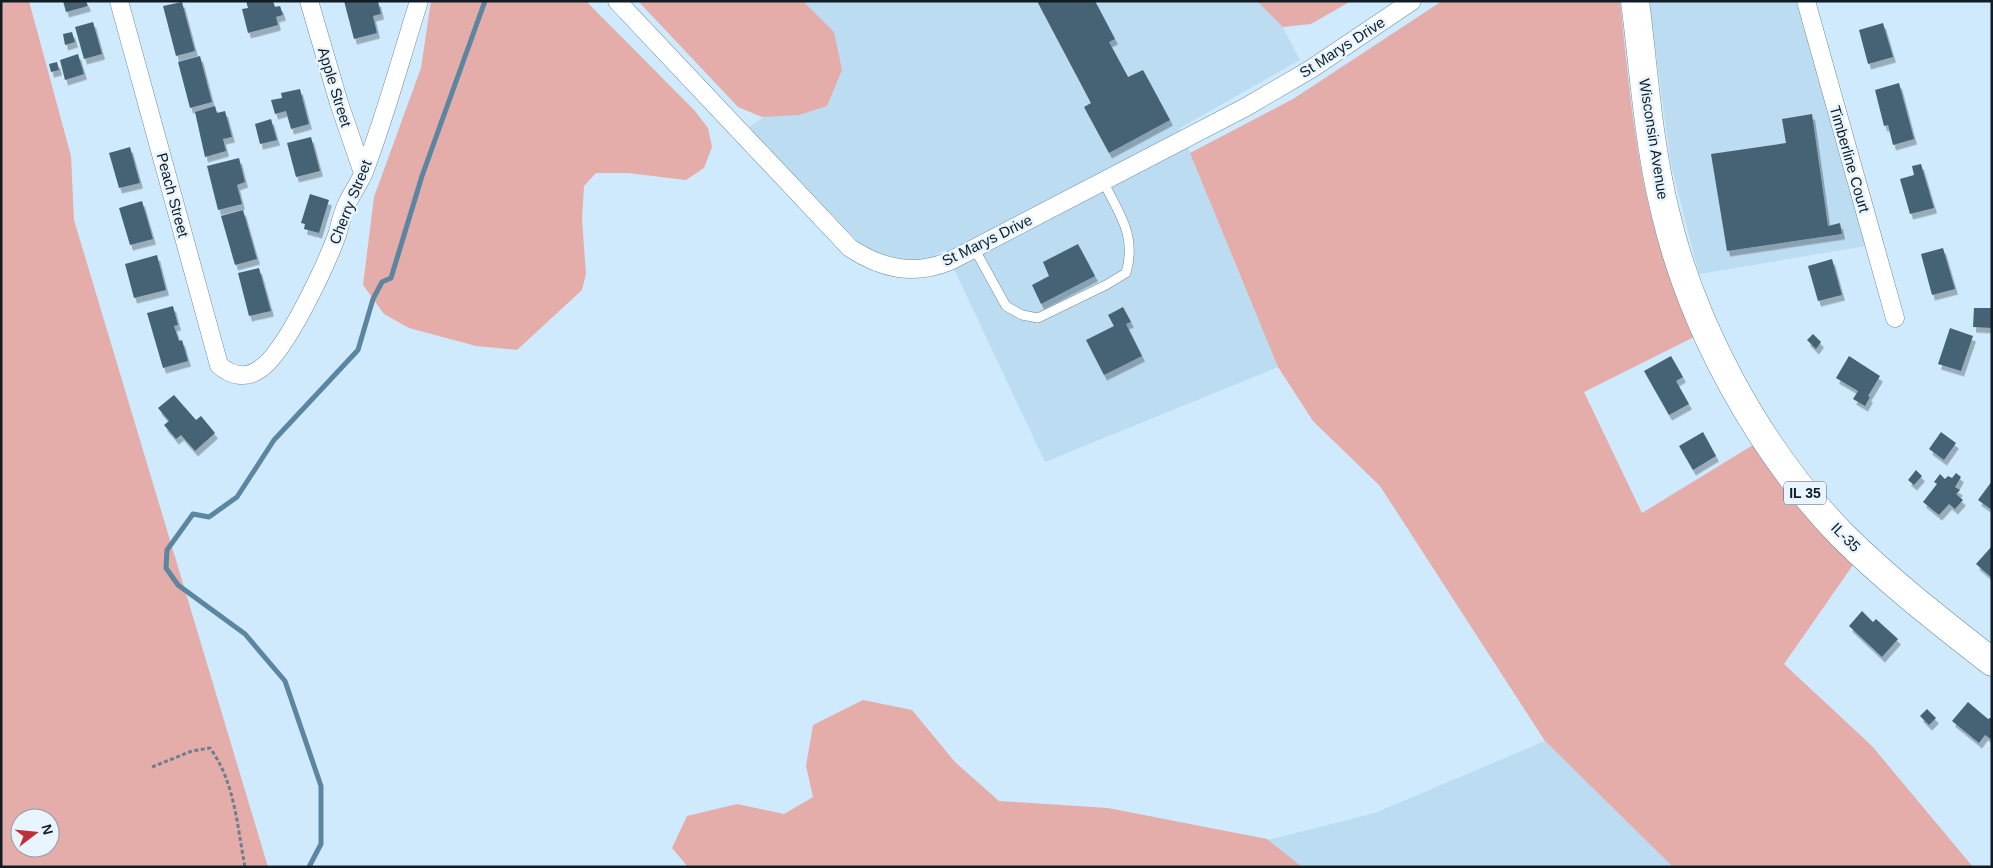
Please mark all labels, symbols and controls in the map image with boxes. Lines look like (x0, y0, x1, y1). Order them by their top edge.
street label: St Marys Drive (1296, 13, 1388, 81)
street label: Apple Street (315, 45, 355, 130)
street label: Wisconsin Avenue (1636, 77, 1672, 201)
street label: Timberline Court (1827, 104, 1874, 215)
street label: Peach Street (154, 151, 193, 240)
street label: Cherry Street (325, 157, 375, 247)
street label: St Marys Drive (939, 211, 1035, 269)
road number: IL 35 (1784, 482, 1826, 504)
street label: IL-35 (1828, 519, 1864, 555)
north arrow (10, 808, 60, 858)
text: N (38, 822, 57, 836)

